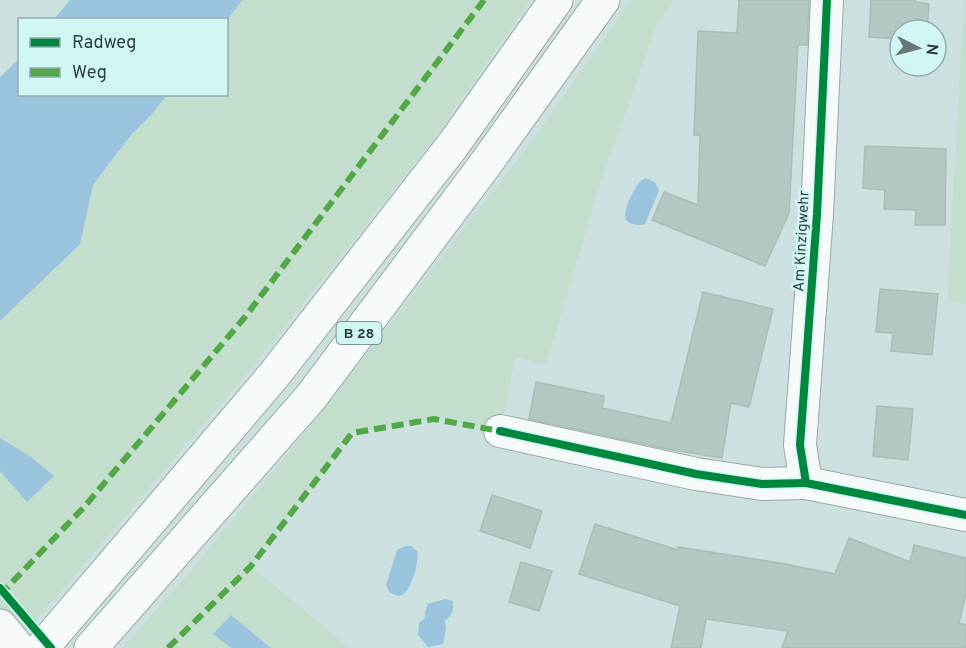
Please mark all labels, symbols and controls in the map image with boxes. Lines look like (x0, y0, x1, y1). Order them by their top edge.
legend (18, 18, 228, 96)
north arrow (888, 18, 948, 78)
text: Radweg (72, 32, 136, 55)
text: N (920, 43, 941, 56)
text: Weg (72, 62, 107, 85)
street label: Am Kinzigwehr (790, 190, 815, 292)
road number: B 28 (336, 322, 382, 344)

